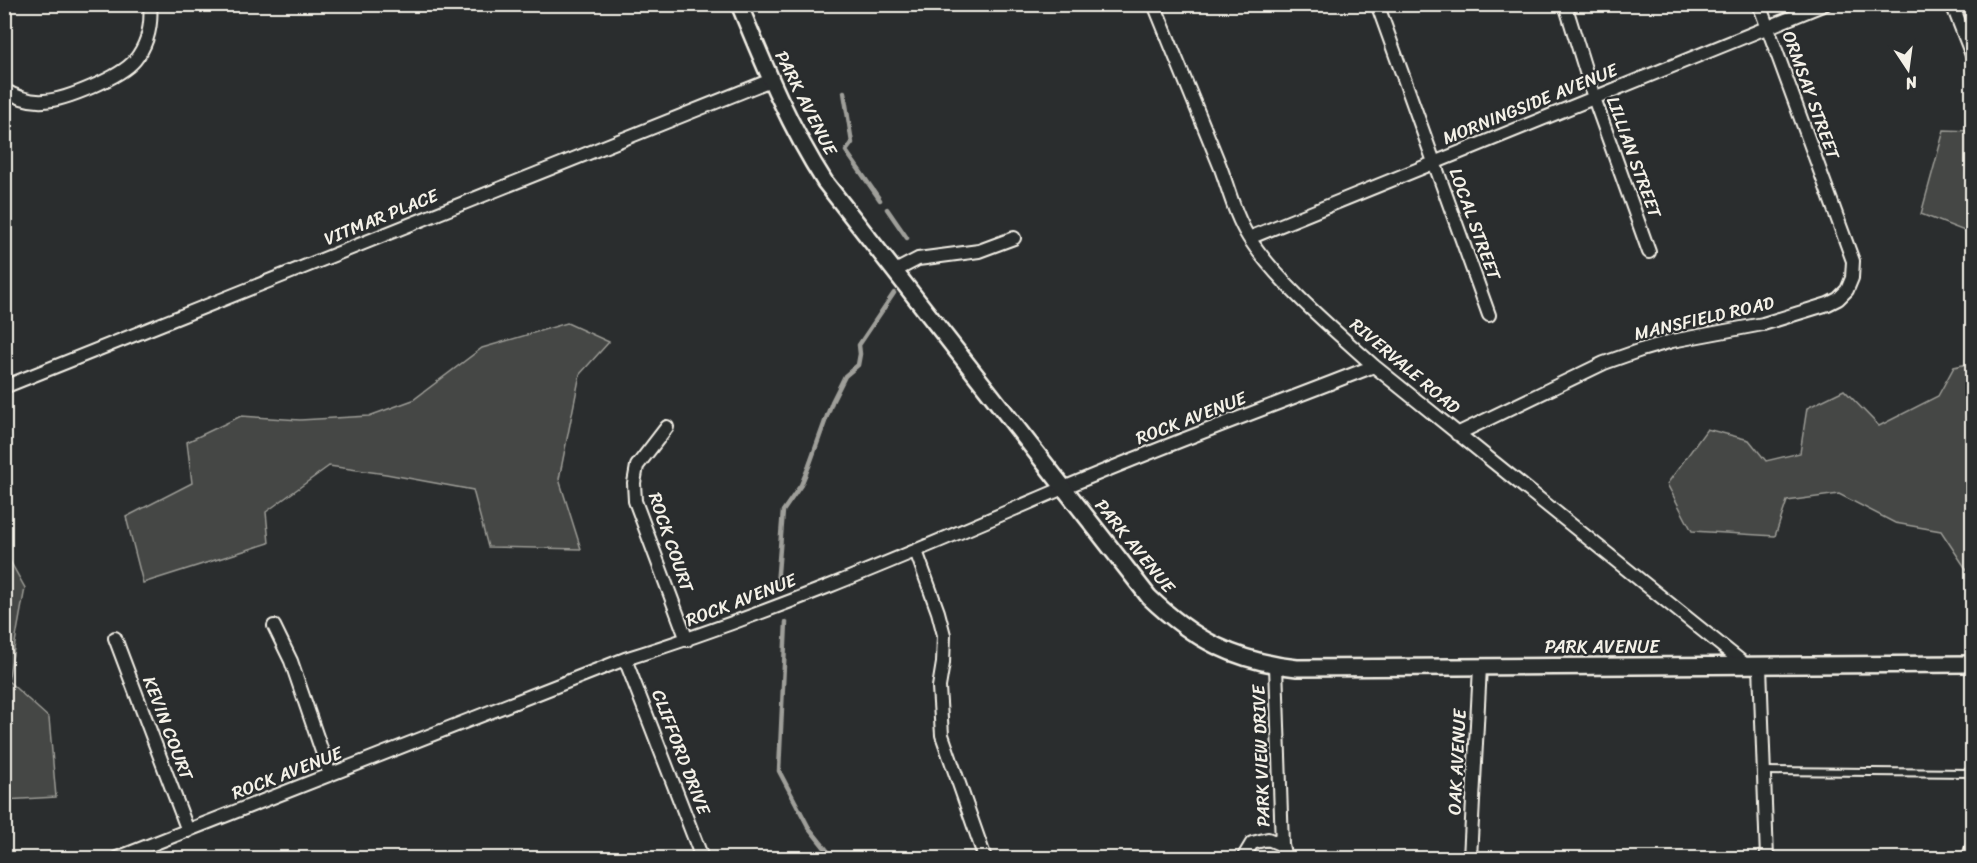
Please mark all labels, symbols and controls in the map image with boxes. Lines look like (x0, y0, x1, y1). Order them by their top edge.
street label: ORMSAY STREET (1773, 26, 1850, 165)
north arrow (1878, 39, 1938, 99)
street label: PARK AVENUE (766, 45, 847, 162)
street label: MORNINGSIDE AVENUE (1437, 54, 1623, 154)
text: N (1902, 68, 1921, 99)
street label: LILLIAN STREET (1597, 92, 1671, 224)
street label: LOCAL STREET (1440, 163, 1510, 286)
street label: VITMAR PLACE (319, 179, 444, 255)
street label: MANSFIELD ROAD (1631, 286, 1777, 350)
street label: RIVERVALE ROAD (1342, 310, 1468, 422)
street label: ROCK AVENUE (1131, 382, 1252, 454)
street label: ROCK COURT (639, 488, 703, 597)
street label: PARK AVENUE (1087, 491, 1184, 601)
street label: ROCK AVENUE (681, 564, 802, 636)
street label: PARK AVENUE (1545, 631, 1660, 663)
street label: KEVIN COURT (134, 671, 203, 786)
street label: PARK VIEW DRIVE (1242, 683, 1279, 828)
street label: CLIFFORD DRIVE (642, 685, 720, 820)
street label: OAK AVENUE (1438, 707, 1476, 816)
street label: ROCK AVENUE (227, 737, 348, 809)

